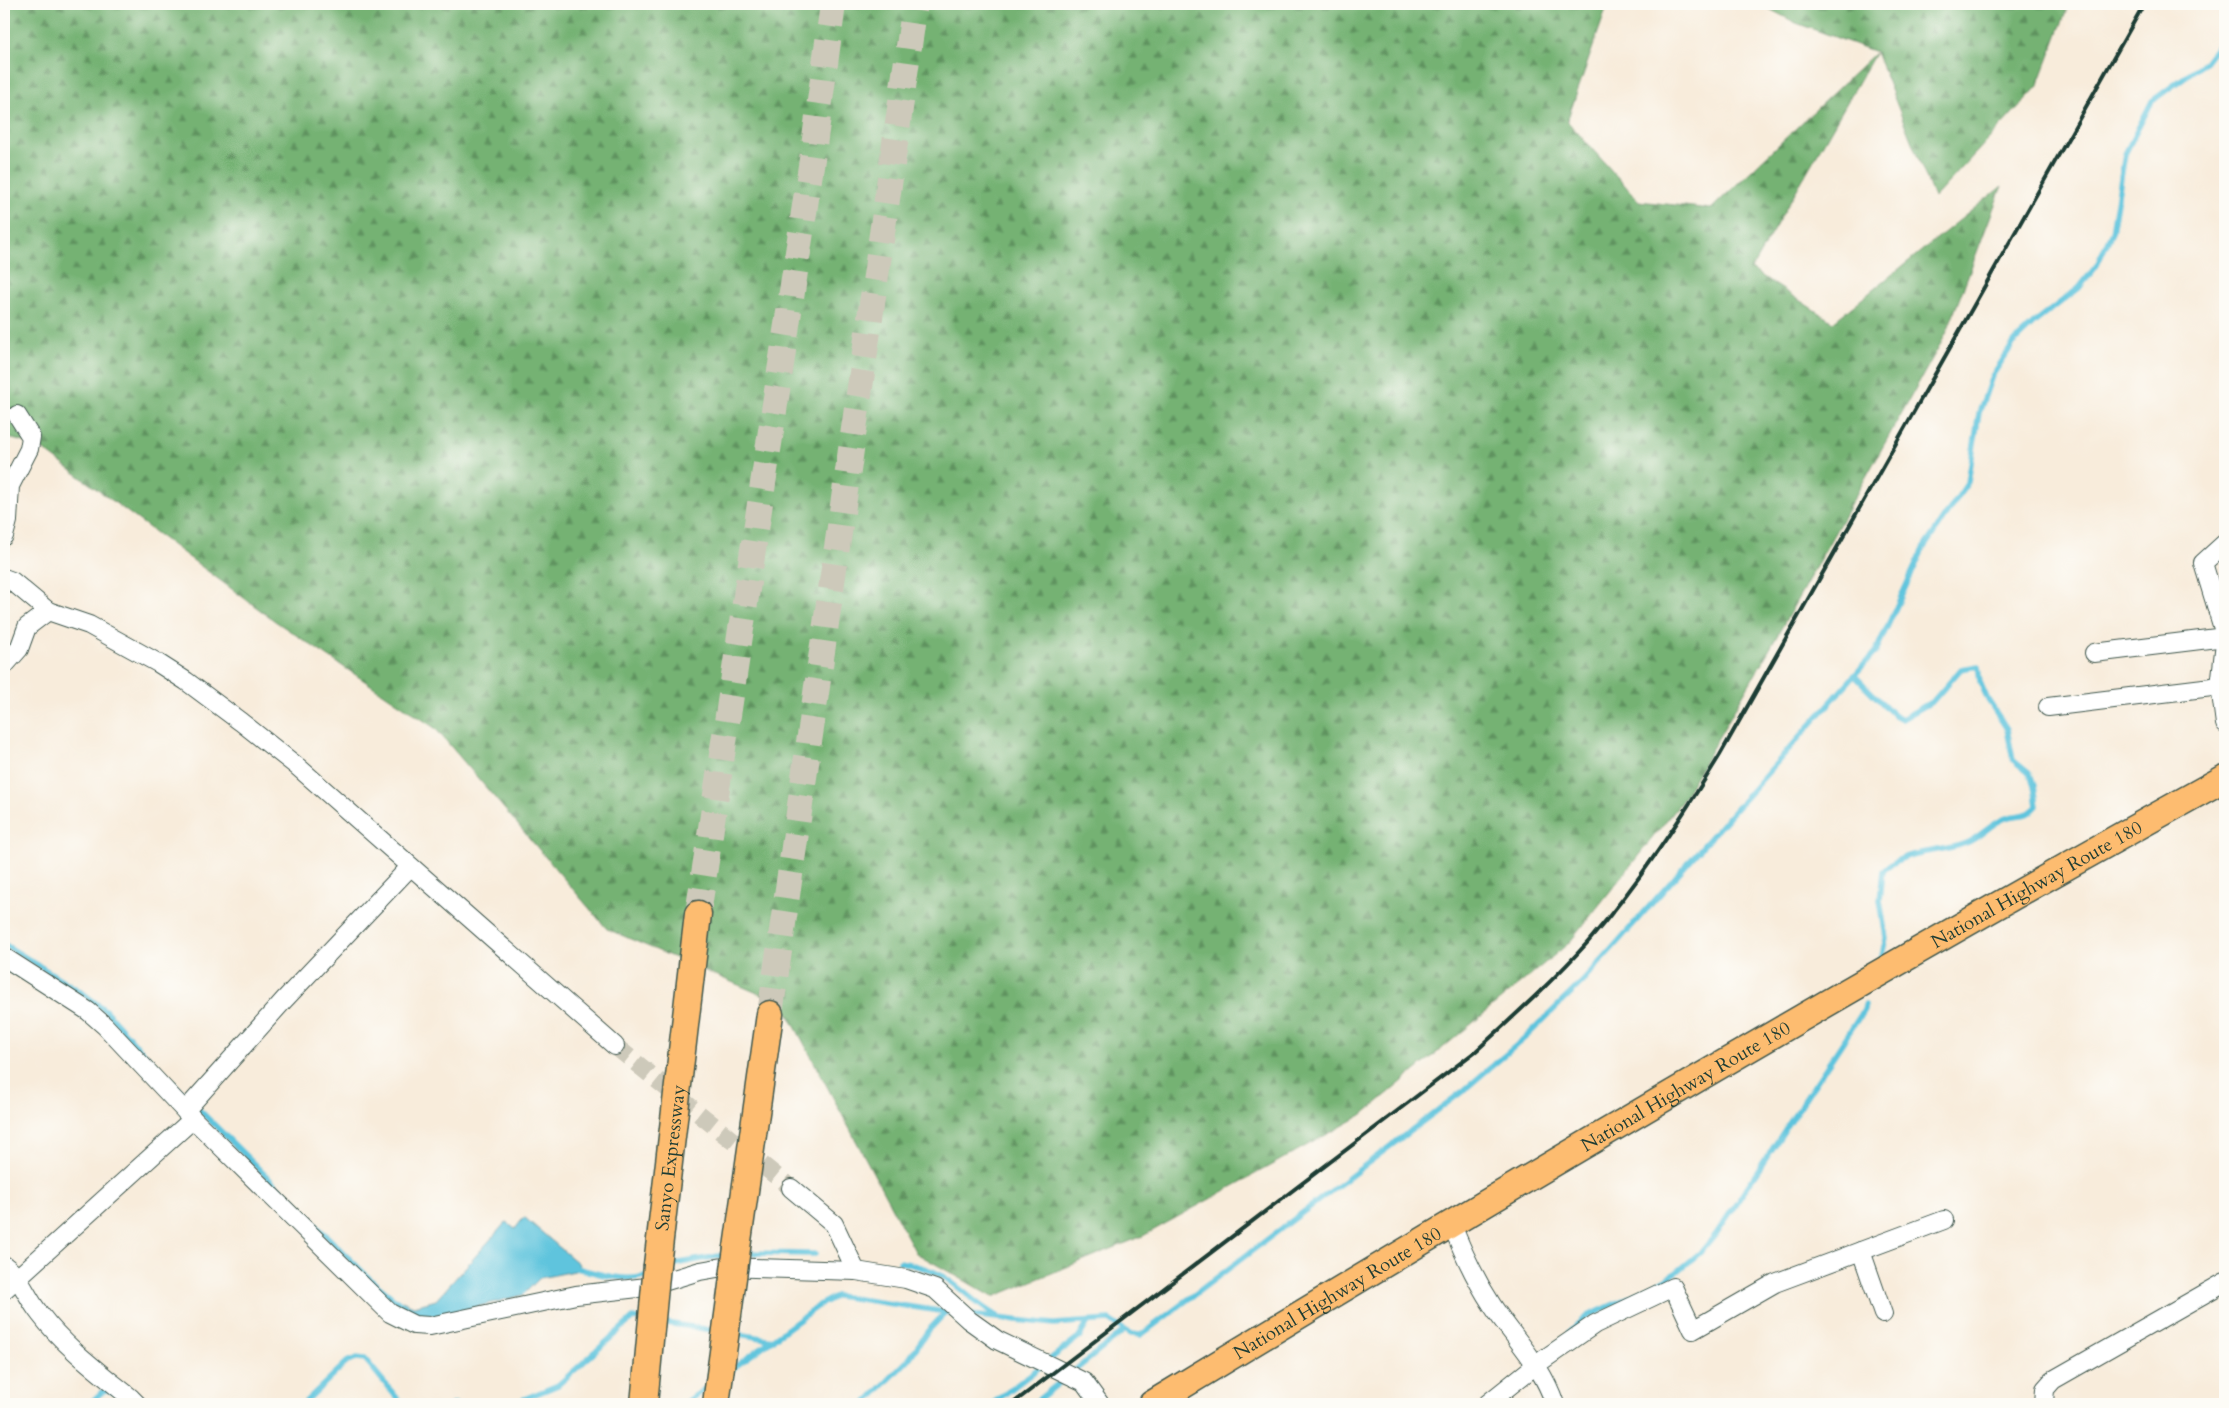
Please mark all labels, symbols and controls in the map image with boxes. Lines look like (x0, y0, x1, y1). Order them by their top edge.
street label: National Highway Route 180 (1926, 814, 2147, 955)
street label: National Highway Route 180 (1576, 1015, 1796, 1158)
street label: Sanyo Expressway (649, 1083, 692, 1232)
street label: National Highway Route 180 (1228, 1220, 1447, 1366)

